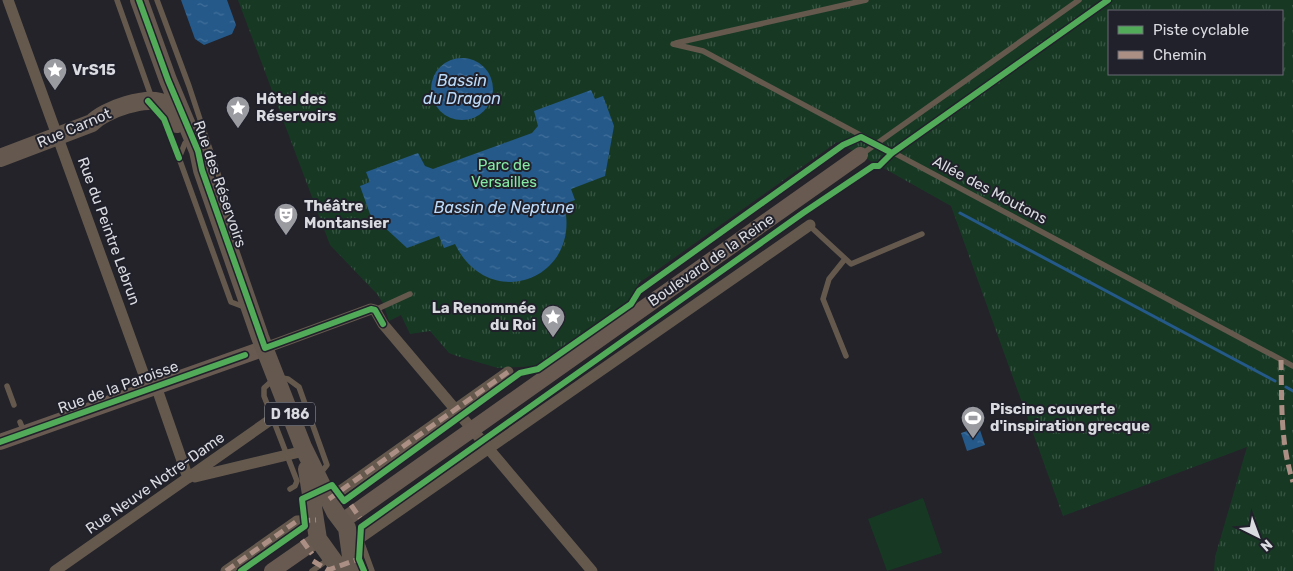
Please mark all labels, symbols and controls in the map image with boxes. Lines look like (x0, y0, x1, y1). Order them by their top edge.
legend (1108, 10, 1283, 75)
text: Piste cyclable (1153, 21, 1249, 39)
text: Chemin (1153, 46, 1207, 64)
place icon: VrS15 (42, 57, 68, 91)
place label: VrS15 (72, 61, 116, 79)
water label: Bassin du Dragon (423, 71, 501, 108)
place label: Hôtel des Réservoirs (256, 90, 336, 125)
place icon: Hôtel des Réservoirs (225, 95, 251, 129)
street label: Rue Carnot (34, 104, 114, 152)
street label: Rue des Réservoirs (190, 118, 250, 250)
street label: Allée des Moutons (930, 152, 1051, 228)
street label: Rue du Peintre Lebrun (74, 155, 144, 307)
park label: Parc de Versailles (471, 156, 537, 191)
place label: Théâtre Montansier (304, 197, 389, 232)
water label: Bassin de Neptune (434, 198, 574, 217)
theatre icon: Théâtre Montansier (273, 202, 299, 236)
street label: Boulevard de la Reine (645, 210, 777, 310)
place label: La Renommée du Roi (432, 299, 536, 334)
place icon: La Renommée du Roi (540, 304, 566, 338)
street label: Rue de la Paroisse (55, 357, 181, 417)
place label: Piscine couverte d'inspiration grecque (990, 400, 1150, 435)
road number: D 186 (265, 402, 315, 426)
sports icon: Piscine couverte d'inspiration grecque (960, 405, 986, 439)
street label: Rue Neuve Notre-Dame (82, 428, 228, 538)
north arrow (1233, 511, 1283, 561)
text: N (1257, 536, 1276, 555)

